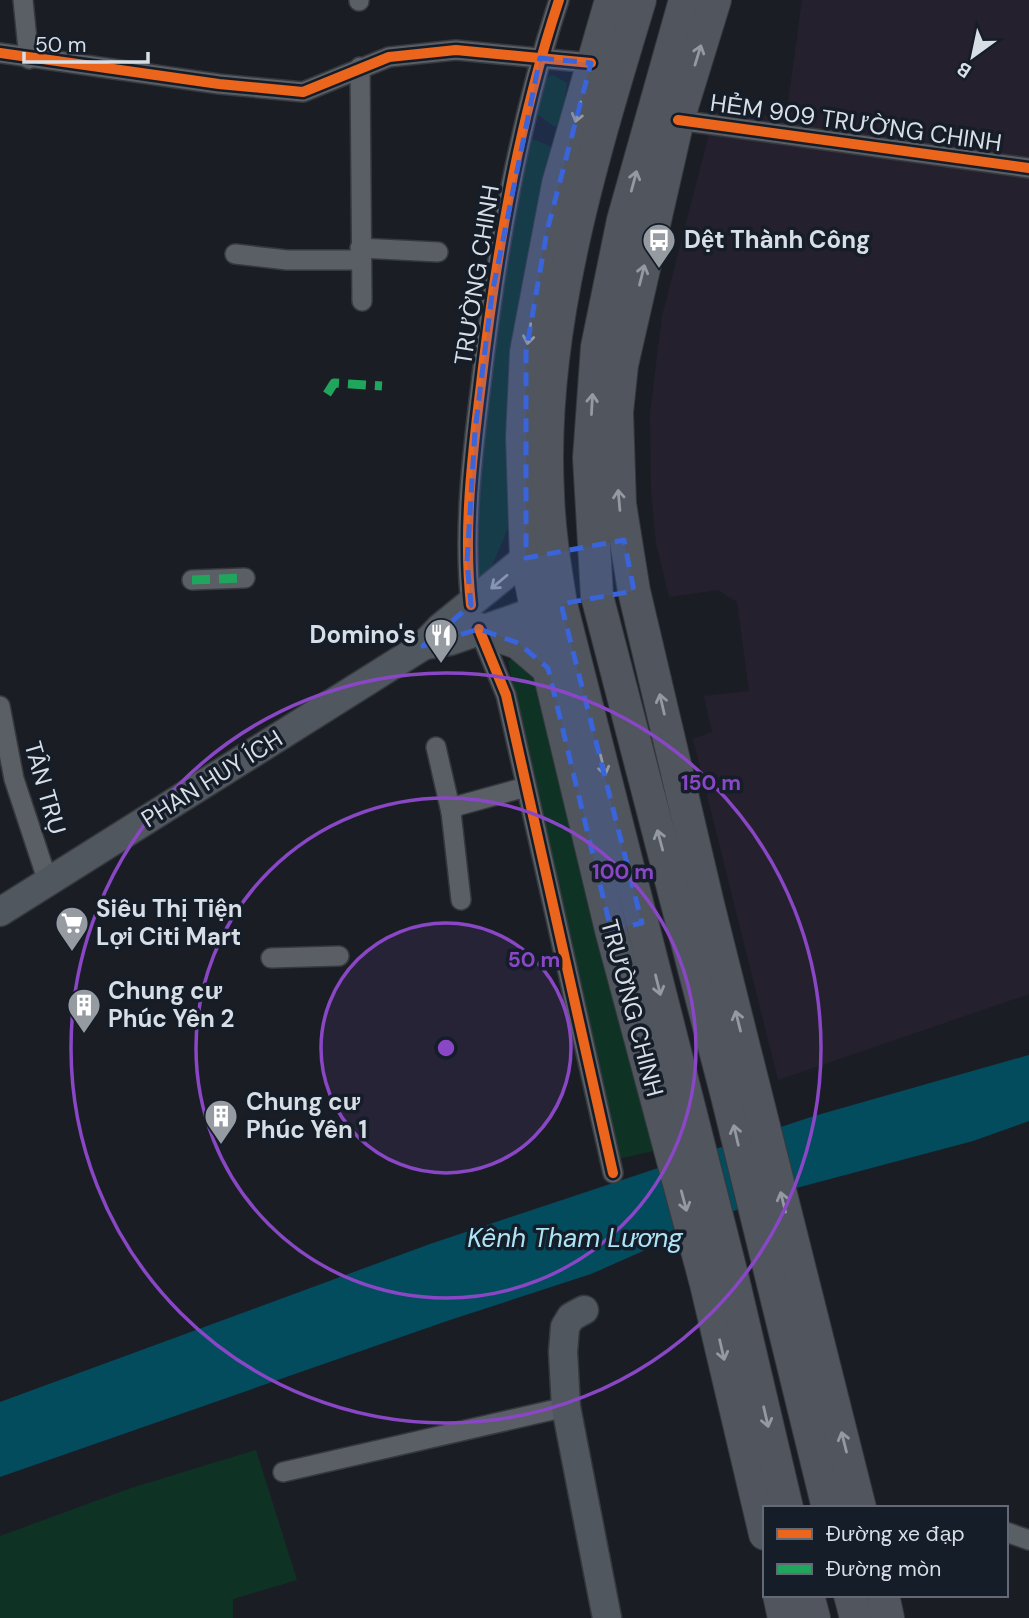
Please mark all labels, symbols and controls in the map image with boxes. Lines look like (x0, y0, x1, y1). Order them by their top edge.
scale bar (24, 21, 149, 65)
north arrow (938, 21, 1008, 91)
text: 50 m (35, 31, 86, 59)
one-way arrow (693, 44, 706, 66)
text: B (952, 56, 976, 84)
street label: HẺM 909 TRƯỜNG CHINH (708, 87, 1004, 158)
one-way arrow (571, 101, 584, 123)
one-way arrow (628, 170, 641, 192)
street label: TRƯỜNG CHINH (447, 183, 506, 367)
bus stop icon: Dệt Thành Công (640, 221, 678, 270)
place label: Dệt Thành Công (684, 224, 870, 255)
one-way arrow (636, 264, 649, 287)
one-way arrow (522, 322, 535, 345)
one-way arrow (585, 393, 598, 416)
one-way arrow (613, 489, 626, 512)
one-way arrow (490, 574, 508, 590)
restaurant icon: Domino's (422, 616, 460, 665)
place label: Domino's (310, 619, 416, 650)
one-way arrow (655, 694, 668, 716)
street label: PHAN HUY ÍCH (135, 723, 288, 834)
street label: TÂN TRỤ (17, 738, 74, 838)
one-way arrow (597, 753, 610, 775)
text: 150 m (681, 769, 741, 797)
one-way arrow (653, 830, 666, 852)
text: 100 m (592, 858, 654, 886)
place label: Siêu Thị Tiện Lợi Citi Mart (96, 893, 242, 952)
supermarket icon: Siêu Thị Tiện Lợi Citi Mart (53, 904, 91, 953)
street label: TRƯỜNG CHINH (594, 916, 671, 1100)
text: 50 m (508, 946, 560, 974)
one-way arrow (652, 973, 665, 996)
place label: Chung cư Phúc Yên 2 (108, 975, 234, 1034)
building icon: Chung cư Phúc Yên 2 (65, 986, 103, 1035)
one-way arrow (731, 1010, 744, 1033)
centre of rings (434, 1036, 458, 1060)
place label: Chung cư Phúc Yên 1 (246, 1086, 367, 1145)
building icon: Chung cư Phúc Yên 1 (202, 1097, 240, 1146)
one-way arrow (728, 1124, 742, 1147)
one-way arrow (678, 1189, 691, 1211)
one-way arrow (776, 1191, 789, 1214)
water label: Kênh Tham Lương (467, 1221, 683, 1255)
one-way arrow (715, 1338, 729, 1361)
one-way arrow (760, 1405, 773, 1428)
one-way arrow (837, 1431, 850, 1453)
legend (763, 1506, 1008, 1597)
text: Đường xe đạp (826, 1520, 965, 1548)
text: Đường mòn (826, 1555, 941, 1583)

